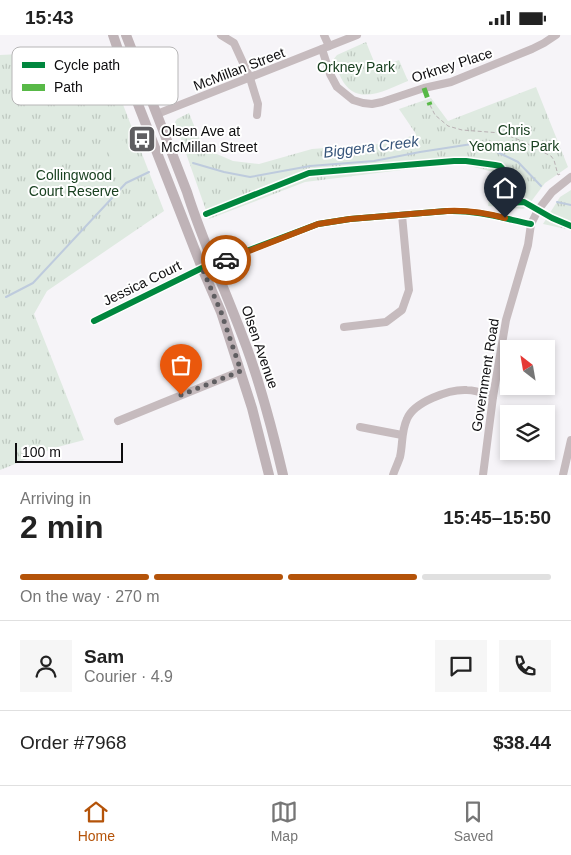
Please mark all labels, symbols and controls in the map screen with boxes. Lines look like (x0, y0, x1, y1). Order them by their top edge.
text: 15:43 (25, 7, 74, 28)
street label: McMillan Street (191, 44, 287, 94)
street label: Orkney Place (410, 44, 495, 86)
legend (12, 47, 178, 105)
text: Cycle path (54, 57, 120, 73)
park label: Orkney Park (317, 59, 396, 75)
text: Path (54, 79, 83, 95)
park label: Chris Yeomans Park (469, 122, 560, 154)
place label: Olsen Ave at McMillan Street (161, 123, 258, 155)
bus stop icon: Olsen Ave at McMillan Street (127, 124, 157, 154)
water label: Biggera Creek (322, 132, 421, 161)
park label: Collingwood Court Reserve (29, 167, 119, 199)
pin (484, 167, 526, 218)
icon: home (491, 174, 519, 202)
courier (201, 235, 251, 285)
icon: car (212, 246, 240, 274)
street label: Jessica Court (100, 257, 184, 309)
street label: Olsen Avenue (238, 303, 282, 391)
street label: Government Road (468, 317, 502, 433)
north arrow (500, 340, 555, 395)
map controls (500, 340, 555, 460)
pin (160, 344, 202, 395)
icon: bag (167, 351, 195, 379)
button: layers (500, 405, 555, 460)
scale bar (15, 440, 122, 463)
text: 100 m (22, 444, 61, 460)
text: Arriving in (20, 490, 91, 507)
text: 15:45–15:50 (443, 507, 551, 528)
text: 2 min (20, 509, 104, 545)
text: On the way · 270 m (20, 588, 160, 605)
button: person (20, 640, 72, 692)
button: chat (435, 640, 487, 692)
button: phone (499, 640, 551, 692)
text: Sam (84, 646, 124, 667)
text: Courier · 4.9 (84, 668, 173, 685)
text: Order #7968 (20, 732, 127, 753)
text: $38.44 (493, 732, 551, 753)
tab: Home (78, 798, 115, 844)
tab: Map (270, 798, 298, 844)
tab: Saved (454, 798, 493, 844)

